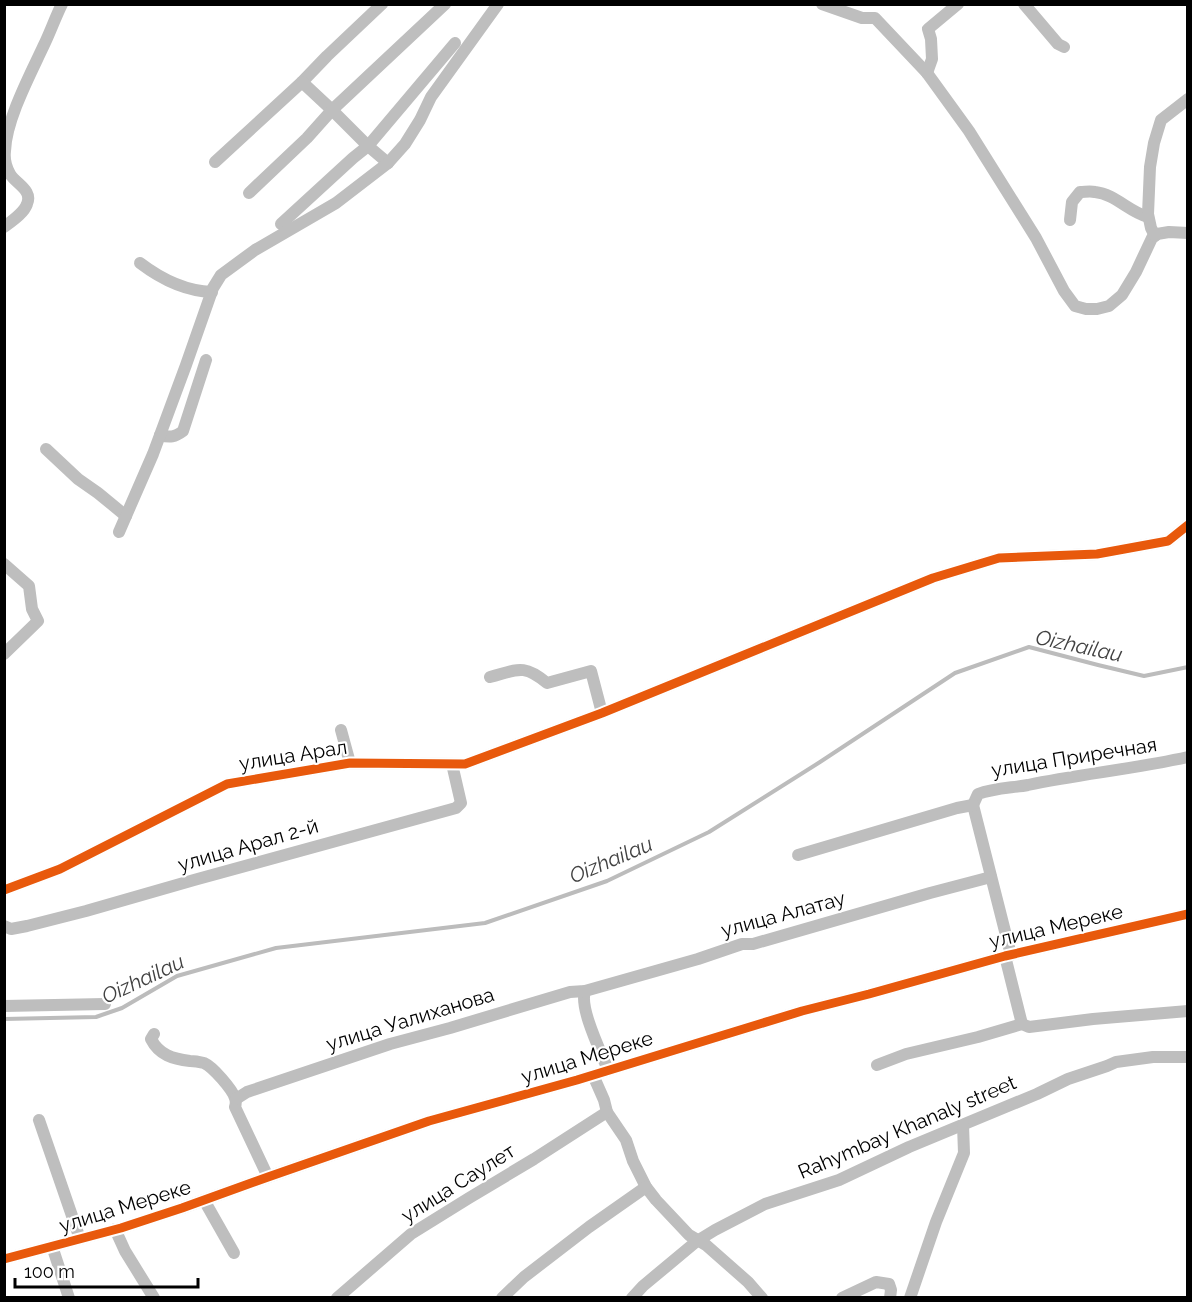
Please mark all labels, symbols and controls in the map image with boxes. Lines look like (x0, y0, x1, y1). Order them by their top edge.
water label: Oizhailau (1033, 624, 1125, 667)
street label: улица Приречная (989, 732, 1159, 782)
street label: улица Арал (237, 735, 349, 775)
street label: улица Арал 2-й (175, 813, 321, 877)
water label: Oizhailau (565, 831, 656, 888)
street label: улица Алатау (718, 886, 848, 942)
street label: улица Мереке (987, 899, 1125, 953)
water label: Oizhailau (98, 949, 188, 1009)
street label: улица Уалиханова (323, 982, 497, 1056)
street label: улица Мереке (518, 1025, 656, 1088)
street label: Rahymbay Khanaly street (794, 1070, 1020, 1184)
street label: улица Саулет (397, 1138, 520, 1227)
street label: улица Мереке (56, 1174, 194, 1237)
scale bar (15, 1251, 198, 1289)
text: 100 m (24, 1261, 75, 1282)

